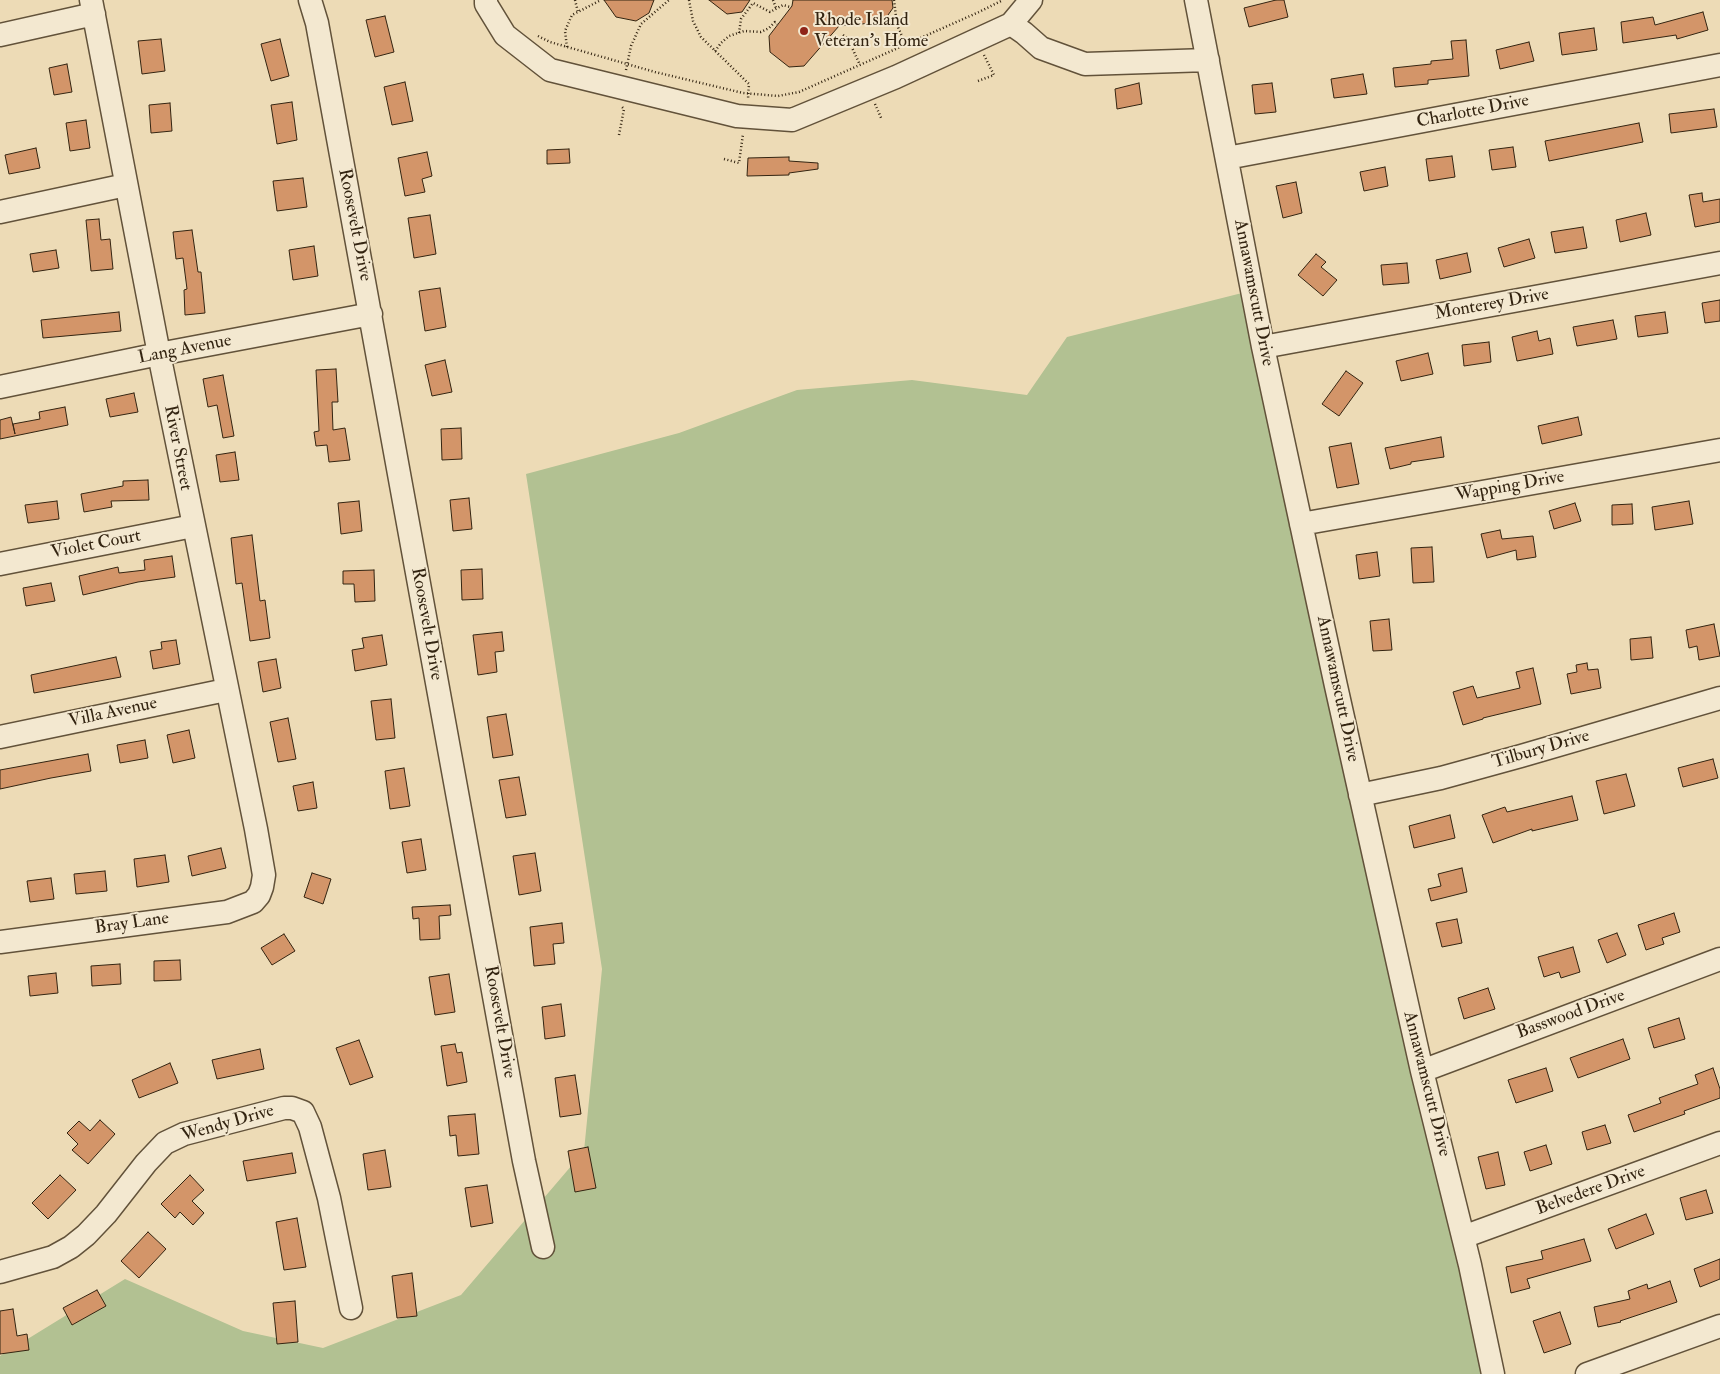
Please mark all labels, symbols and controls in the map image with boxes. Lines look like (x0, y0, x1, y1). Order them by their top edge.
place label: Rhode Island Veteran's Home (814, 10, 928, 52)
marker: Rhode Island Veteran's Home (798, 25, 810, 37)
street label: Charlotte Drive (1415, 91, 1531, 133)
street label: Roosevelt Drive (333, 167, 375, 283)
street label: Annawamscutt Drive (1228, 218, 1278, 368)
street label: Monterey Drive (1433, 284, 1551, 326)
street label: Lang Avenue (137, 330, 233, 370)
street label: River Street (158, 403, 196, 493)
street label: Wapping Drive (1454, 467, 1566, 507)
street label: Violet Court (49, 526, 143, 564)
street label: Roosevelt Drive (405, 566, 447, 682)
street label: Annawamscutt Drive (1311, 614, 1363, 764)
street label: Villa Avenue (67, 693, 159, 733)
street label: Tilbury Drive (1490, 726, 1592, 774)
street label: Bray Lane (94, 908, 170, 940)
street label: Roosevelt Drive (478, 964, 520, 1080)
street label: Basswood Drive (1514, 985, 1628, 1045)
street label: Annawamscutt Drive (1398, 1009, 1454, 1159)
street label: Wendy Drive (179, 1100, 277, 1148)
street label: Belvedere Drive (1533, 1161, 1649, 1221)

